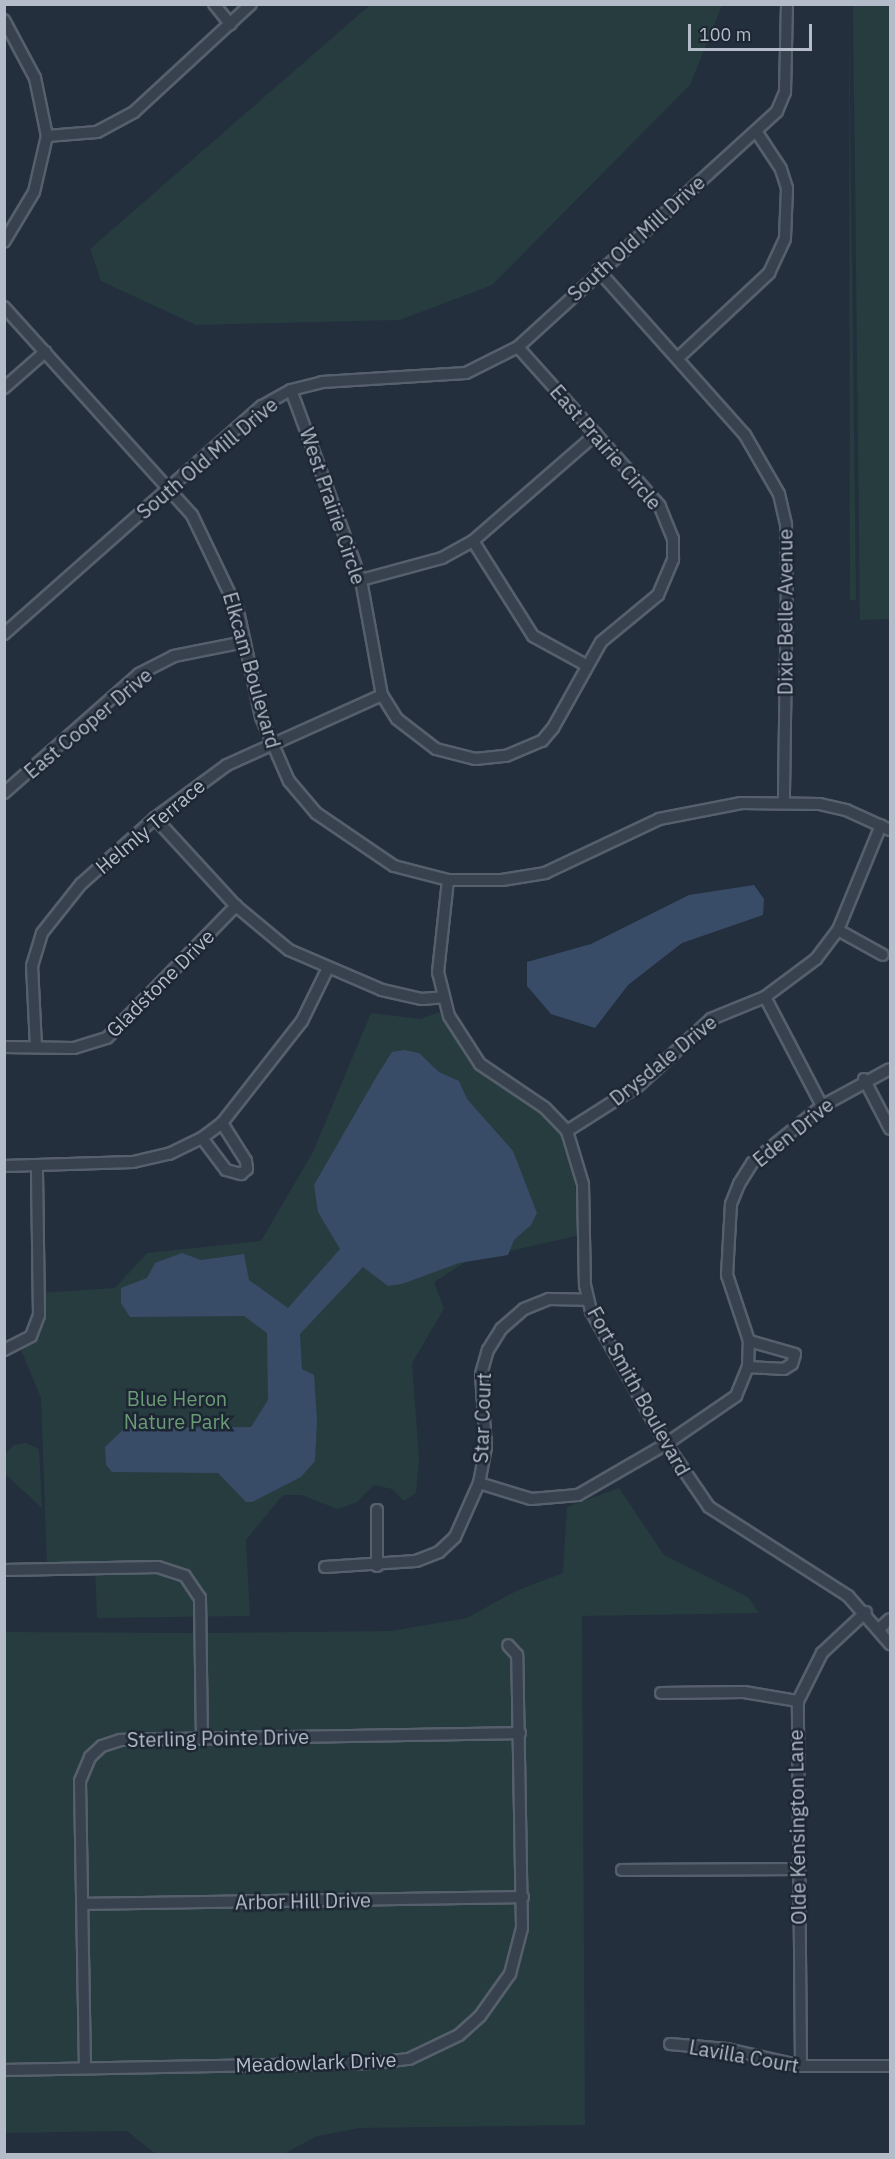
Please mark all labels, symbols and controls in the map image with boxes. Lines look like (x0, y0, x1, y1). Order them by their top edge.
scale bar (691, 12, 816, 50)
text: 100 m (699, 23, 751, 46)
street label: South Old Mill Drive (562, 170, 710, 306)
street label: East Prairie Circle (545, 380, 667, 514)
street label: South Old Mill Drive (132, 392, 282, 524)
street label: West Prairie Circle (295, 425, 371, 587)
street label: Dixie Belle Avenue (773, 529, 797, 695)
street label: Elkcam Boulevard (218, 589, 286, 751)
street label: East Cooper Drive (19, 663, 157, 783)
street label: Helmly Terrace (90, 773, 210, 879)
street label: Gladstone Drive (101, 924, 219, 1042)
street label: Drysdale Drive (605, 1010, 721, 1110)
street label: Eden Drive (748, 1092, 838, 1172)
street label: Fort Smith Boulevard (583, 1302, 695, 1480)
street label: Star Court (468, 1372, 496, 1464)
park label: Blue Heron Nature Park (124, 1386, 230, 1433)
street label: Sterling Pointe Drive (127, 1724, 309, 1752)
street label: Olde Kensington Lane (783, 1729, 811, 1925)
street label: Arbor Hill Drive (235, 1888, 371, 1914)
street label: Lavilla Court (687, 2035, 801, 2077)
street label: Meadowlark Drive (235, 2047, 397, 2077)

